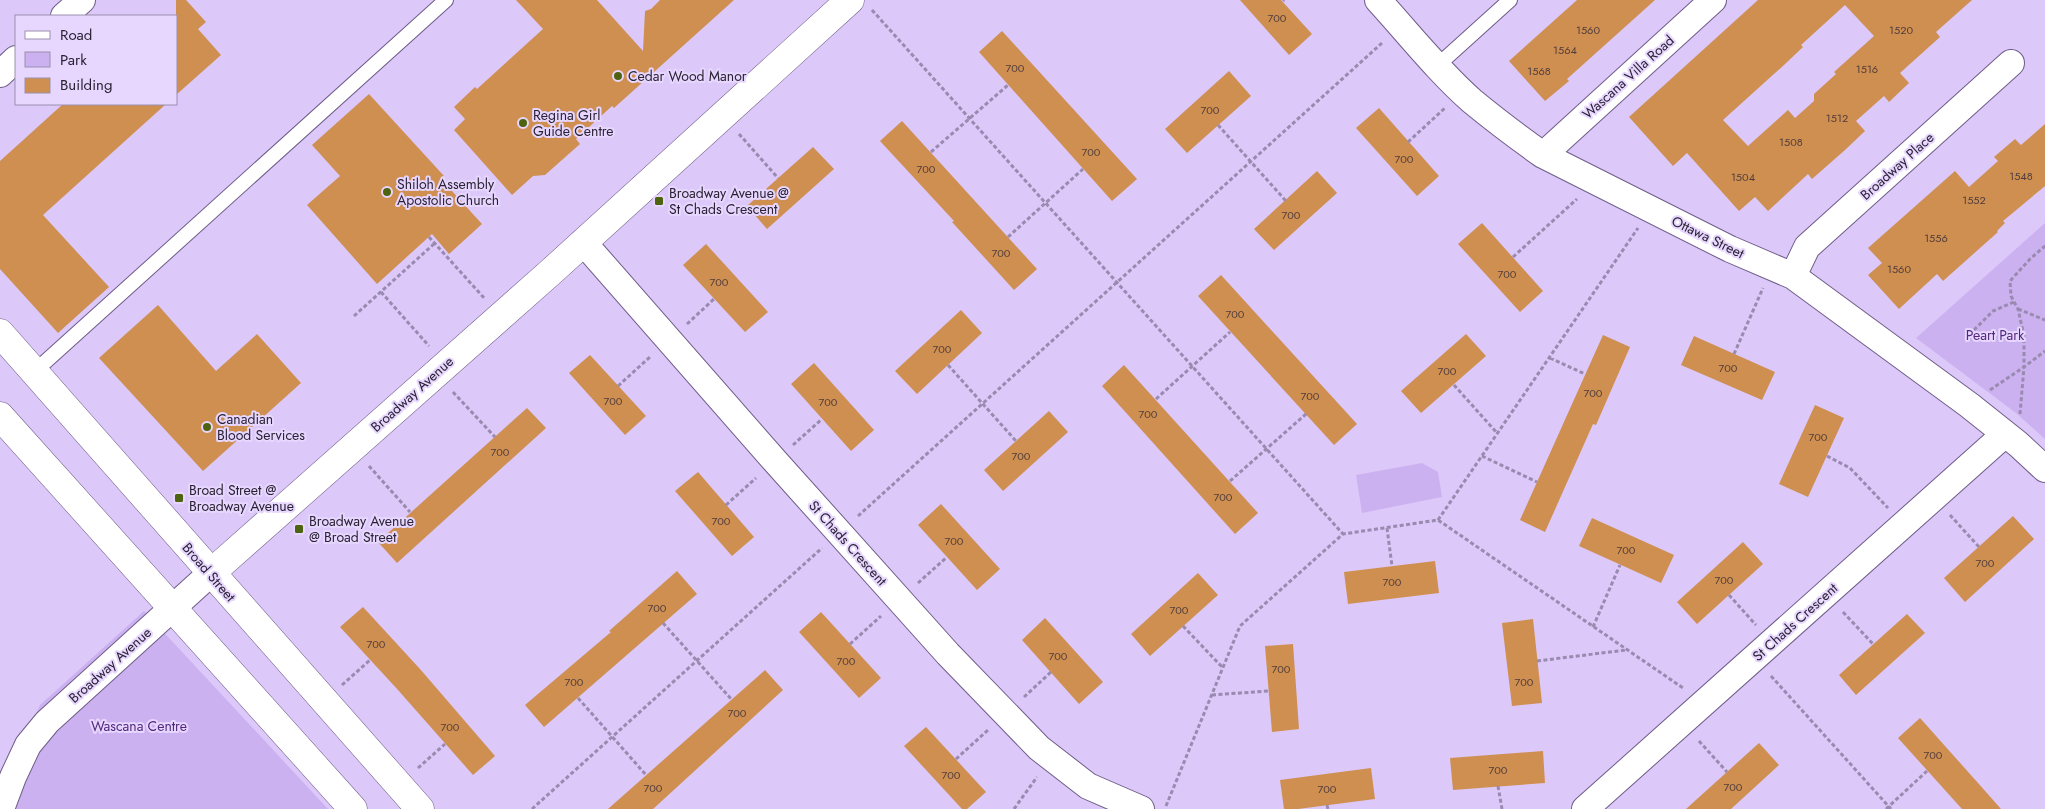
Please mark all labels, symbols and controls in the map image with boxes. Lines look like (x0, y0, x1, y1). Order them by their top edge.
house number: 700 (1268, 10, 1287, 26)
legend (15, 15, 178, 105)
house number: 1560 (1576, 22, 1600, 38)
house number: 1520 (1889, 22, 1913, 38)
text: Road (60, 24, 92, 46)
street label: Wascana Villa Road (1578, 30, 1678, 124)
house number: 1564 (1553, 42, 1578, 58)
text: Park (60, 49, 87, 71)
house number: 700 (1006, 60, 1025, 76)
house number: 1516 (1856, 61, 1878, 77)
house number: 1568 (1527, 63, 1551, 79)
place label: Cedar Wood Manor (628, 66, 747, 86)
marker: Cedar Wood Manor (612, 70, 624, 82)
text: Building (60, 74, 112, 96)
house number: 700 (1201, 102, 1220, 118)
place label: Regina Girl Guide Centre (533, 105, 614, 141)
house number: 1512 (1826, 110, 1848, 126)
marker: Regina Girl Guide Centre (517, 117, 529, 129)
street label: Broadway Place (1856, 128, 1938, 204)
house number: 1508 (1779, 134, 1803, 150)
house number: 700 (1082, 144, 1101, 160)
house number: 700 (1395, 151, 1414, 167)
house number: 700 (917, 161, 936, 177)
house number: 1548 (2009, 168, 2033, 184)
house number: 1504 (1731, 169, 1756, 185)
place label: Shiloh Assembly Apostolic Church (397, 174, 499, 210)
place label: Broadway Avenue @ St Chads Crescent (669, 183, 789, 219)
marker: Shiloh Assembly Apostolic Church (381, 186, 393, 198)
house number: 1552 (1962, 192, 1986, 208)
marker: Broadway Avenue @ St Chads Crescent (653, 195, 665, 207)
house number: 700 (1282, 207, 1301, 223)
street label: Ottawa Street (1668, 211, 1748, 263)
house number: 1556 (1924, 230, 1948, 246)
house number: 700 (992, 245, 1011, 261)
house number: 1560 (1887, 261, 1911, 277)
house number: 700 (1498, 266, 1517, 282)
house number: 700 (710, 274, 729, 290)
house number: 700 (1226, 306, 1245, 322)
park label: Peart Park (1966, 325, 2025, 345)
house number: 700 (933, 341, 952, 357)
street label: Broadway Avenue (366, 351, 458, 437)
house number: 700 (1719, 360, 1738, 376)
house number: 700 (1438, 363, 1457, 379)
house number: 700 (1584, 385, 1603, 401)
house number: 700 (1301, 388, 1320, 404)
house number: 700 (604, 393, 623, 409)
house number: 700 (819, 394, 838, 410)
house number: 700 (1139, 406, 1158, 422)
place label: Canadian Blood Services (217, 409, 305, 445)
marker: Canadian Blood Services (201, 421, 213, 433)
house number: 700 (1809, 429, 1828, 445)
house number: 700 (491, 444, 510, 460)
house number: 700 (1012, 448, 1031, 464)
place label: Broad Street @ Broadway Avenue (189, 480, 294, 516)
house number: 700 (1214, 489, 1233, 505)
marker: Broad Street @ Broadway Avenue (173, 492, 185, 504)
street label: St Chads Crescent (804, 496, 892, 590)
place label: Broadway Avenue @ Broad Street (309, 511, 414, 547)
house number: 700 (712, 513, 731, 529)
marker: Broadway Avenue @ Broad Street (293, 523, 305, 535)
house number: 700 (945, 533, 964, 549)
street label: Broad Street (178, 538, 241, 606)
house number: 700 (1617, 542, 1636, 558)
house number: 700 (1976, 555, 1995, 571)
house number: 700 (1715, 572, 1734, 588)
house number: 700 (1383, 574, 1402, 590)
street label: St Chads Crescent (1748, 578, 1842, 666)
house number: 700 (648, 600, 667, 616)
house number: 700 (1170, 602, 1189, 618)
street label: Broadway Avenue (64, 622, 156, 708)
house number: 700 (367, 636, 386, 652)
house number: 700 (1049, 648, 1068, 664)
house number: 700 (837, 653, 856, 669)
house number: 700 (1272, 661, 1291, 677)
house number: 700 (565, 674, 584, 690)
house number: 700 (1515, 674, 1534, 690)
house number: 700 (728, 705, 747, 721)
park label: Wascana Centre (91, 716, 187, 736)
house number: 700 (441, 719, 460, 735)
house number: 700 (1924, 747, 1943, 763)
house number: 700 (1489, 762, 1508, 778)
house number: 700 (942, 767, 961, 783)
house number: 700 (1724, 779, 1743, 795)
house number: 700 (644, 780, 663, 796)
house number: 700 (1318, 781, 1337, 797)

